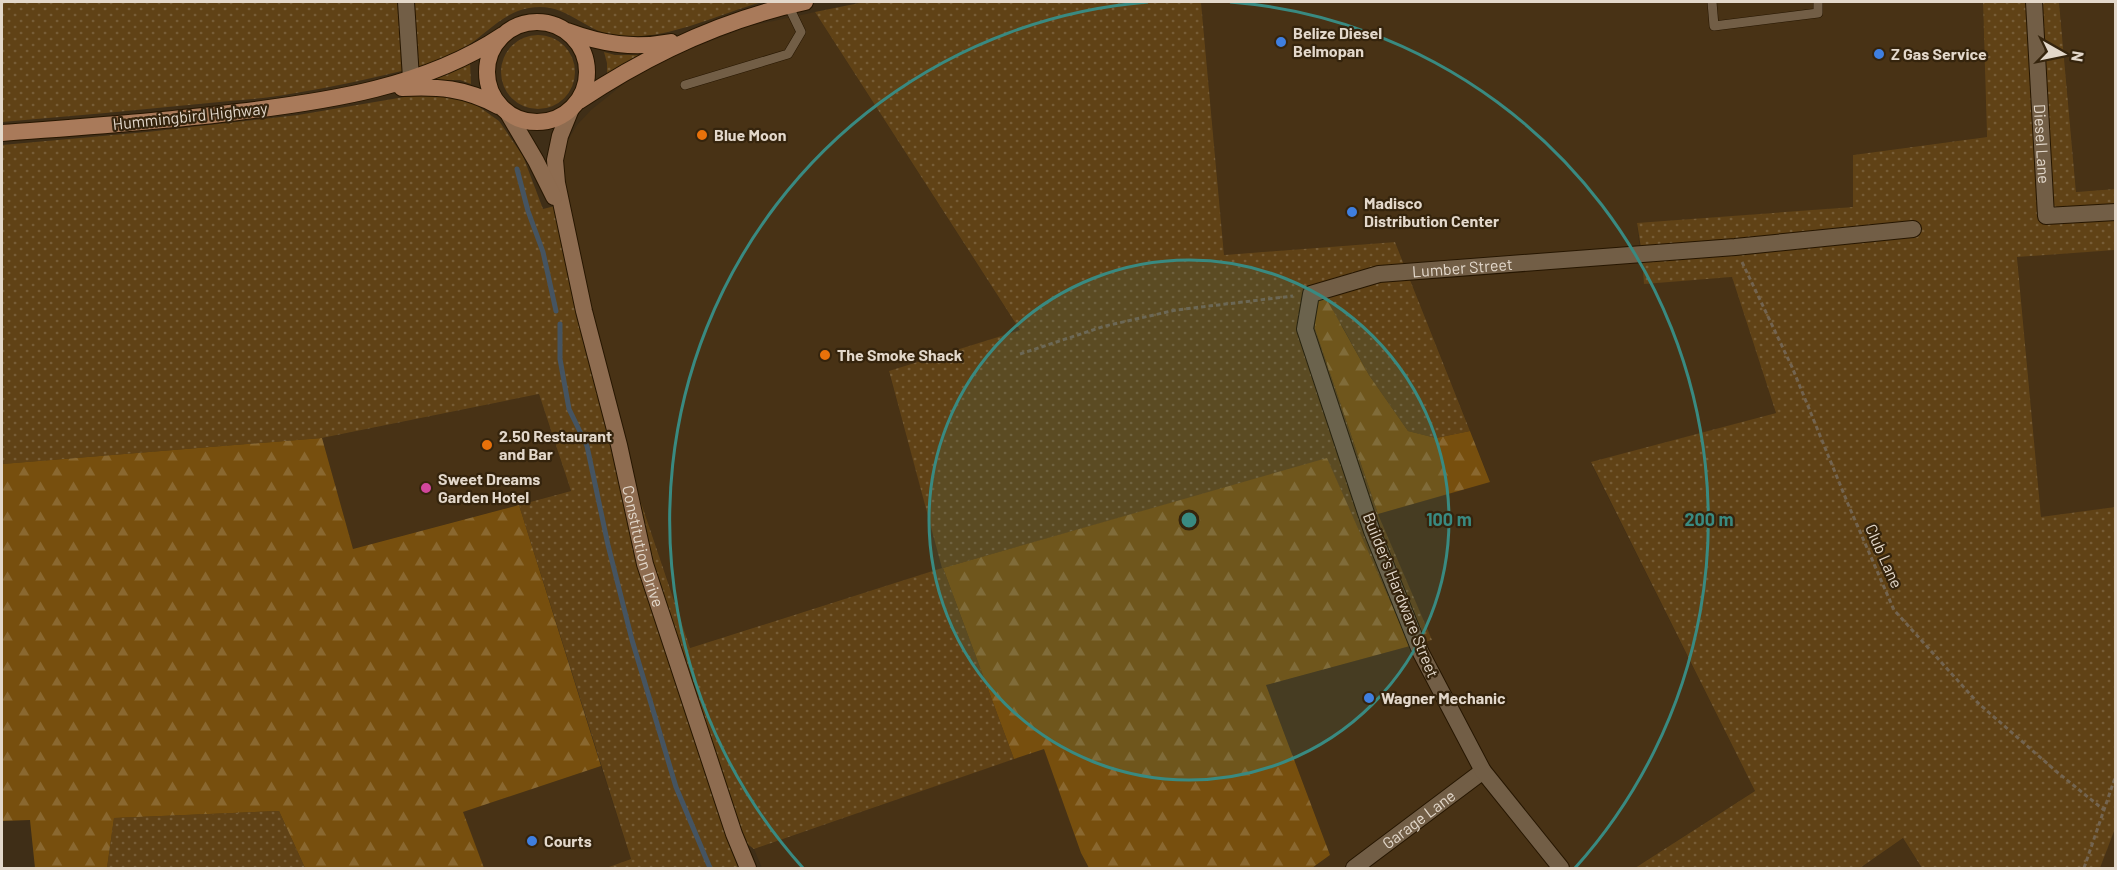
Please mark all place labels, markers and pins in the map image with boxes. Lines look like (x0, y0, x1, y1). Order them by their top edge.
place label: Belize Diesel Belmopan (1293, 23, 1382, 60)
marker: Belize Diesel Belmopan (1274, 35, 1288, 49)
place label: Z Gas Service (1891, 44, 1987, 63)
marker: Z Gas Service (1872, 47, 1886, 61)
place label: Blue Moon (714, 125, 787, 144)
marker: Blue Moon (695, 128, 709, 142)
place label: Madisco Distribution Center (1364, 193, 1499, 230)
marker: Madisco Distribution Center (1345, 205, 1359, 219)
place label: The Smoke Shack (837, 345, 963, 364)
marker: The Smoke Shack (818, 348, 832, 362)
place label: 2.50 Restaurant and Bar (499, 426, 612, 463)
marker: 2.50 Restaurant and Bar (480, 438, 494, 452)
place label: Sweet Dreams Garden Hotel (438, 469, 540, 506)
marker: Sweet Dreams Garden Hotel (419, 481, 433, 495)
centre of rings (1179, 510, 1199, 530)
place label: Wagner Mechanic (1381, 688, 1506, 707)
marker: Wagner Mechanic (1362, 691, 1376, 705)
place label: Courts (544, 831, 592, 850)
marker: Courts (525, 834, 539, 848)

